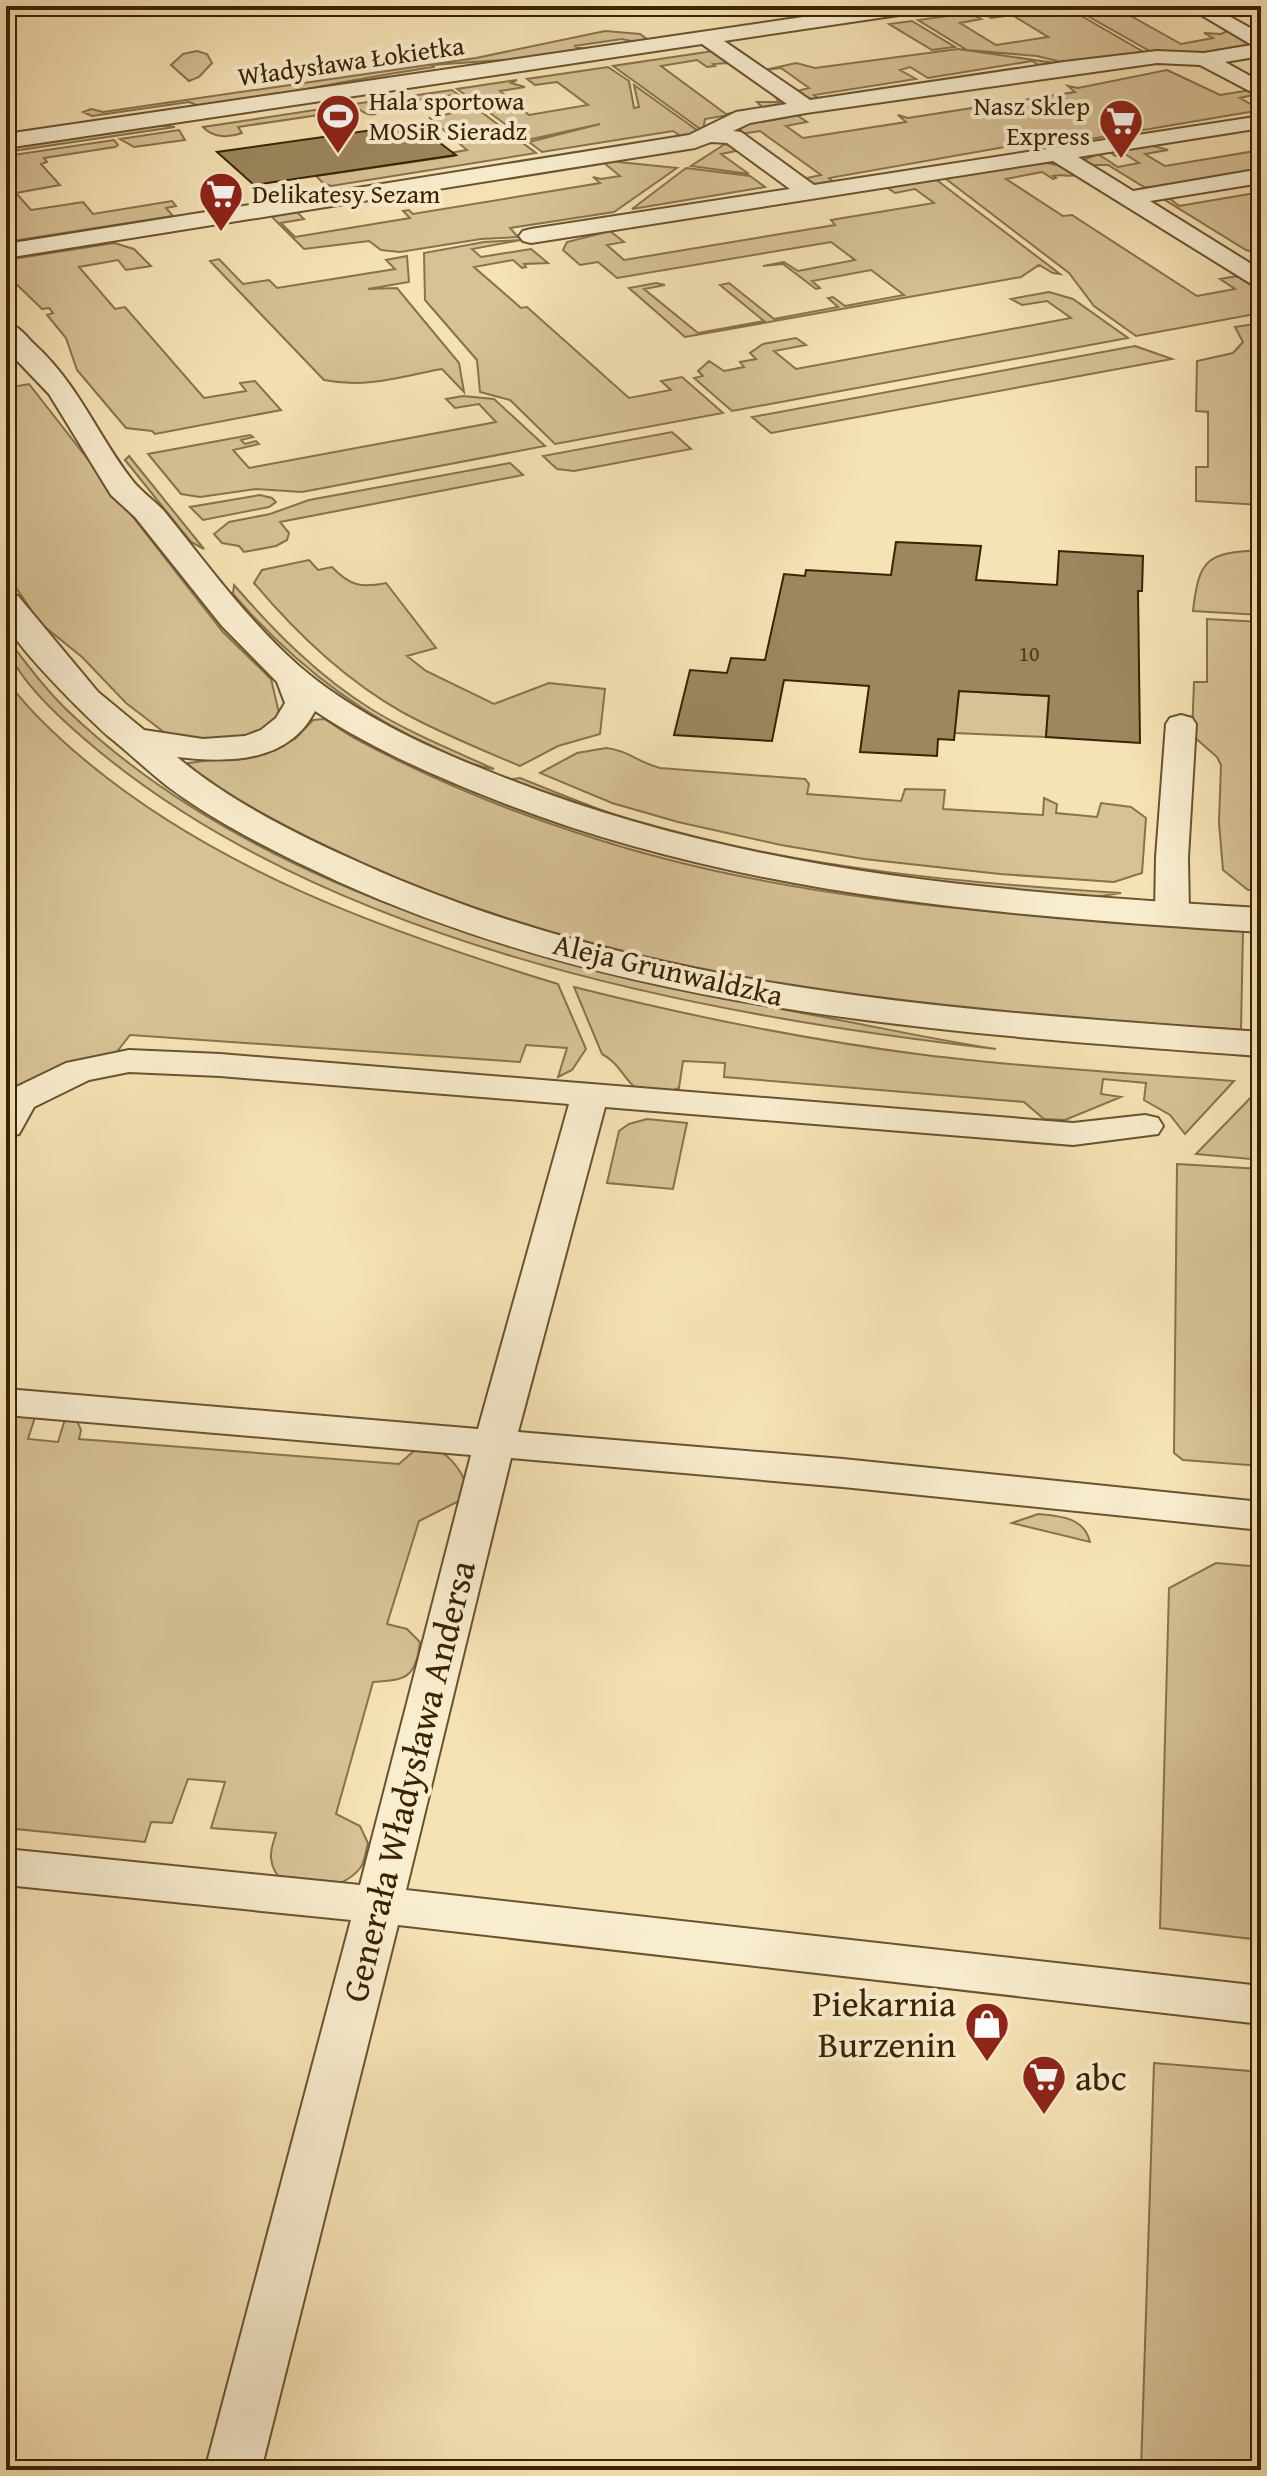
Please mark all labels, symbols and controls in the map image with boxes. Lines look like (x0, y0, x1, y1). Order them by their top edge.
street label: Władysława Łokietka (235, 25, 467, 96)
place label: Hala sportowa MOSiR Sieradz (369, 81, 527, 150)
place label: Nasz Sklep Express (974, 86, 1090, 155)
sports icon: Hala sportowa MOSiR Sieradz (314, 92, 362, 155)
supermarket icon: Nasz Sklep Express (1097, 97, 1145, 160)
supermarket icon: Delikatesy Sezam (197, 170, 245, 233)
place label: Delikatesy Sezam (252, 174, 440, 213)
house number: 10 (1018, 637, 1040, 669)
street label: Aleja Grunwaldzka (549, 921, 787, 1017)
street label: Generała Władysława Andersa (327, 1555, 488, 2007)
place label: Piekarnia Burzenin (812, 1976, 956, 2070)
shop icon: Piekarnia Burzenin (963, 2000, 1011, 2063)
place label: abc (1075, 2050, 1127, 2103)
supermarket icon: abc (1020, 2053, 1068, 2116)

